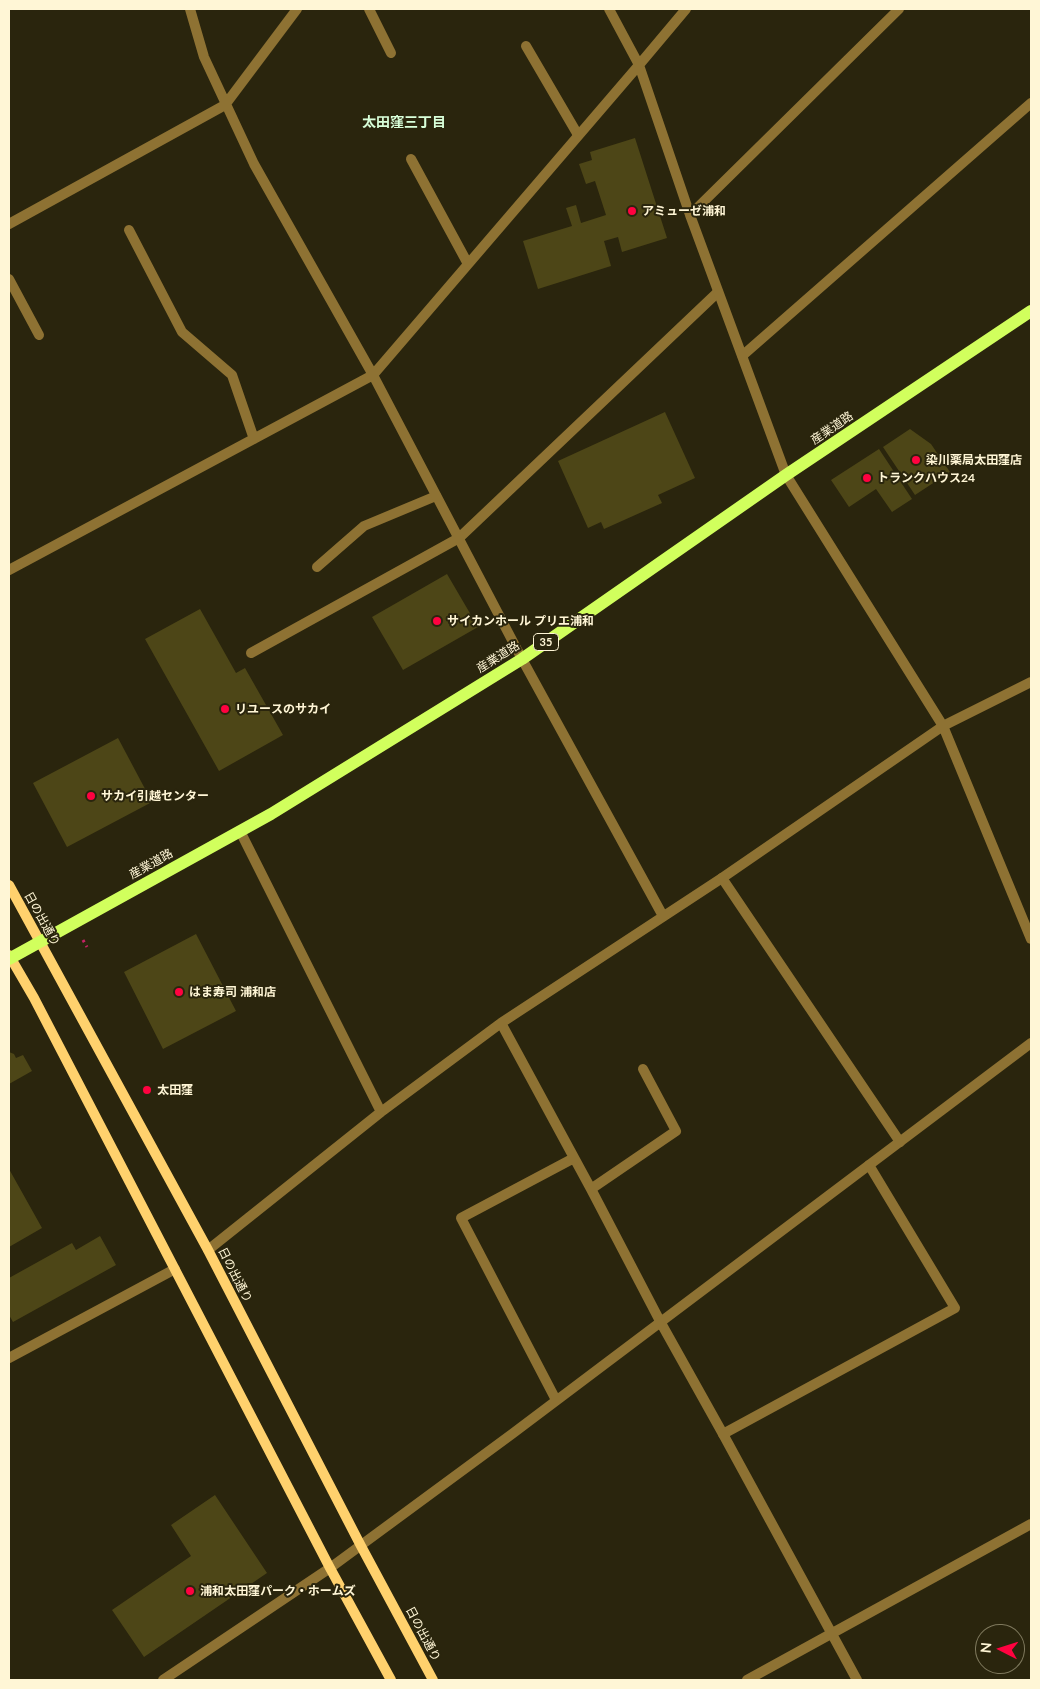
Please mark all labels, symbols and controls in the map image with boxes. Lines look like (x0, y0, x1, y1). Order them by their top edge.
district label: 太田窪三丁目 (362, 114, 446, 130)
place label: アミューゼ浦和 (642, 204, 726, 218)
marker: アミューゼ浦和 (626, 205, 638, 217)
street label: 産業道路 (808, 409, 856, 447)
place label: 染川薬局太田窪店 (926, 453, 1022, 467)
marker: 染川薬局太田窪店 (910, 454, 922, 466)
place label: トランクハウス24 (877, 471, 975, 485)
marker: トランクハウス24 (861, 472, 873, 484)
place label: サイカンホール プリエ浦和 (447, 614, 594, 628)
marker: サイカンホール プリエ浦和 (431, 615, 443, 627)
road number: 35 (534, 634, 558, 650)
street label: 産業道路 (474, 638, 522, 676)
place label: リユースのサカイ (235, 702, 331, 716)
marker: リユースのサカイ (219, 703, 231, 715)
place label: サカイ引越センター (101, 789, 209, 803)
marker: サカイ引越センター (85, 790, 97, 802)
street label: 産業道路 (127, 846, 175, 882)
street label: 日の出通り (21, 889, 63, 949)
place label: はま寿司 浦和店 (189, 985, 276, 999)
marker: はま寿司 浦和店 (173, 986, 185, 998)
place label: 太田窪 (157, 1083, 193, 1097)
marker: 太田窪 (141, 1084, 153, 1096)
street label: 日の出通り (215, 1245, 255, 1305)
place label: 浦和太田窪パーク・ホームズ (200, 1584, 356, 1598)
marker: 浦和太田窪パーク・ホームズ (184, 1585, 196, 1597)
street label: 日の出通り (403, 1604, 443, 1664)
north arrow (975, 1624, 1025, 1674)
text: N (977, 1642, 994, 1654)

